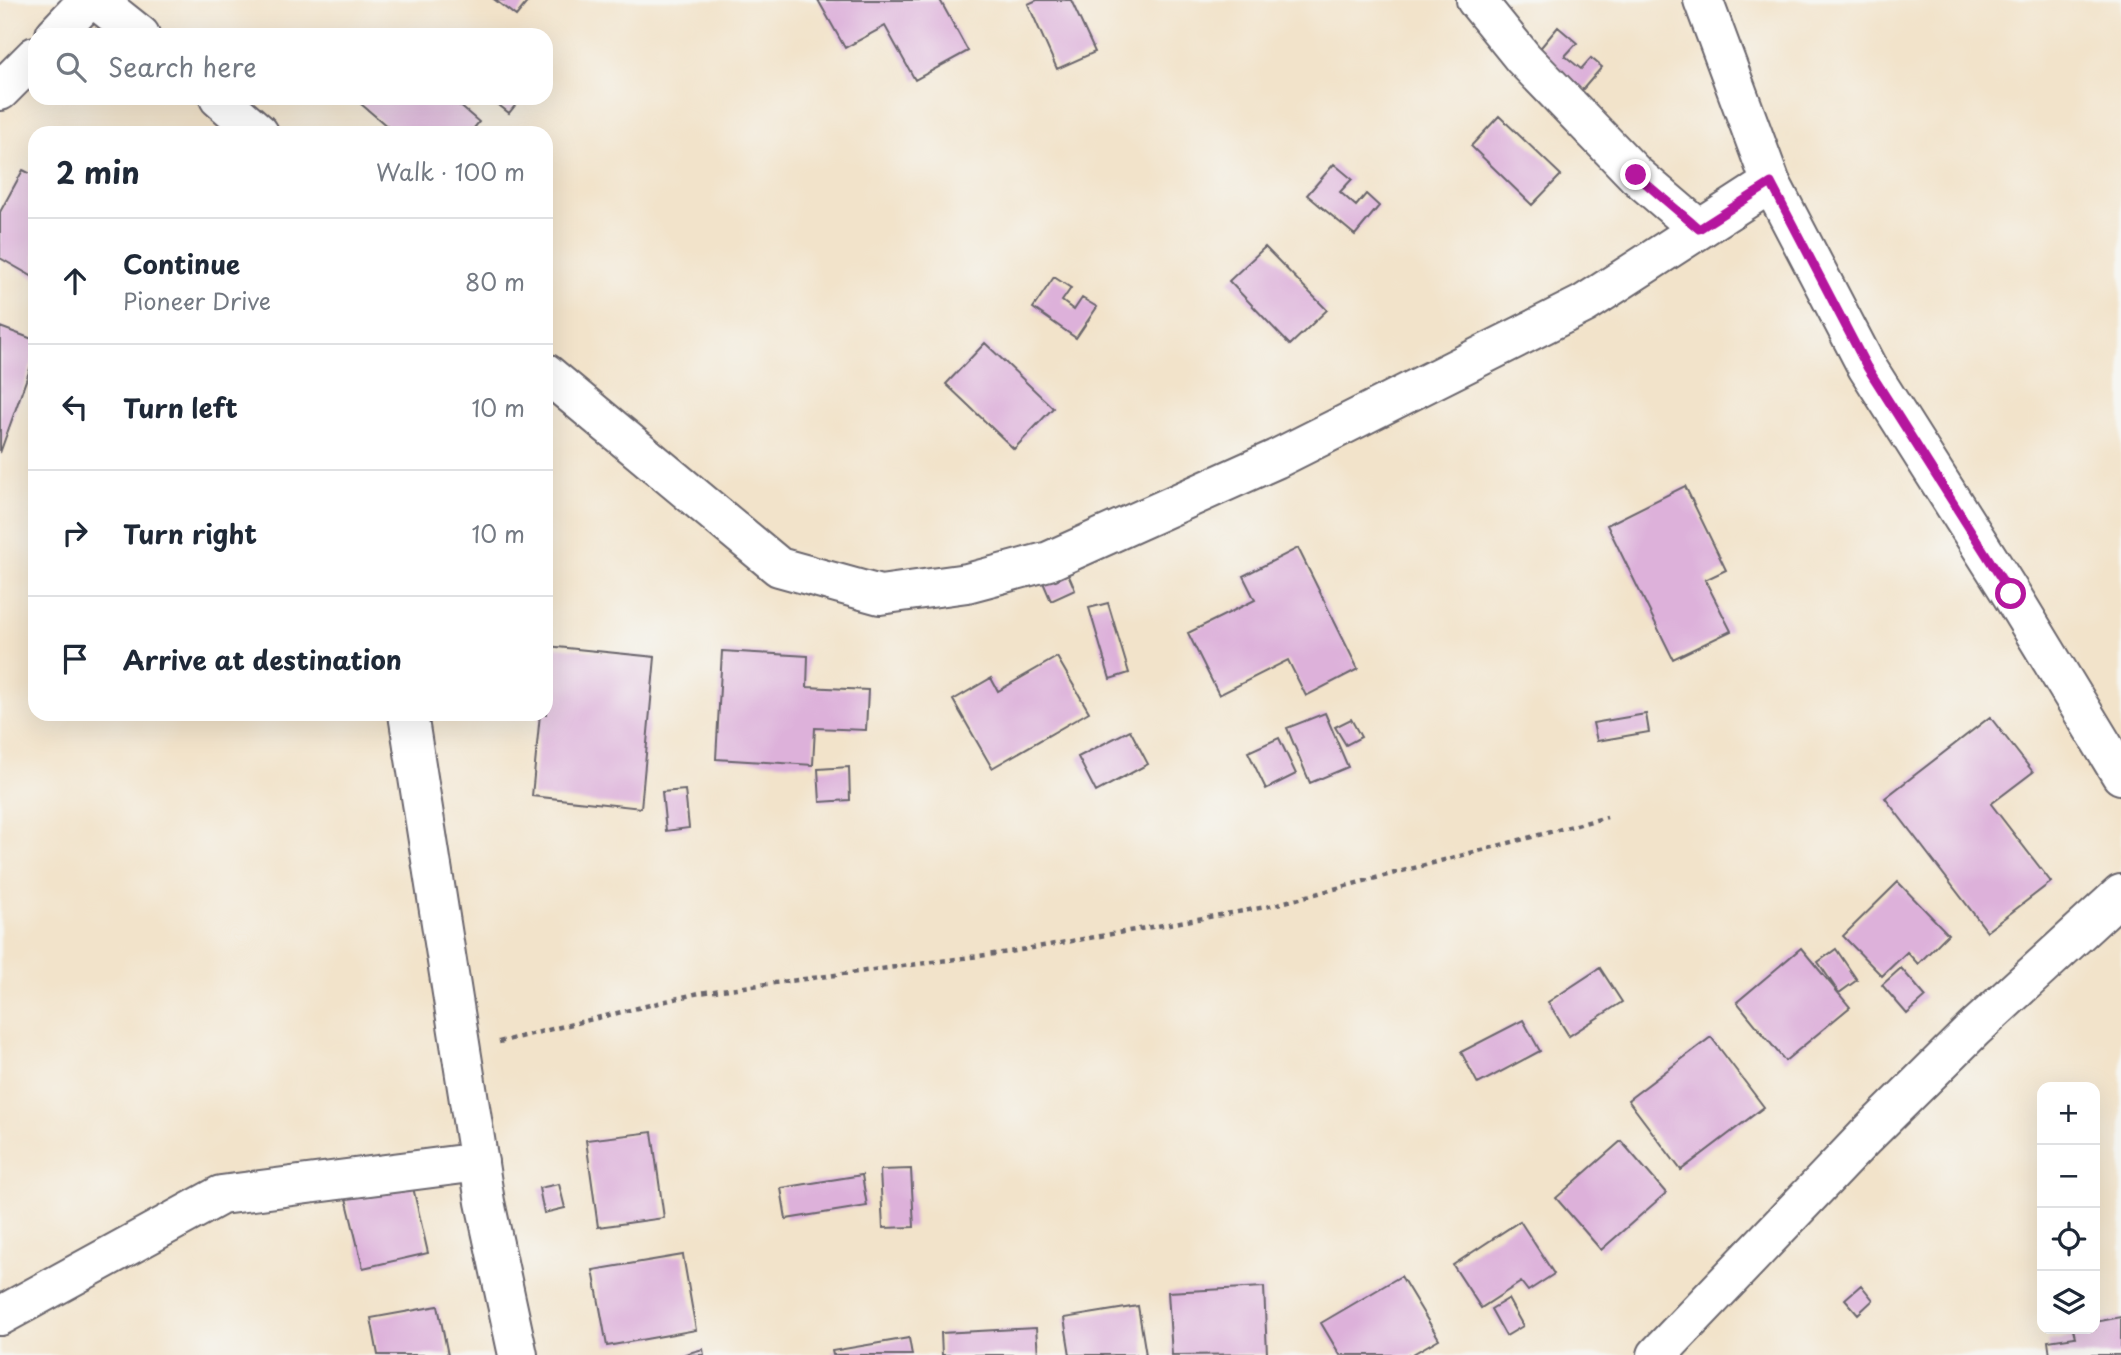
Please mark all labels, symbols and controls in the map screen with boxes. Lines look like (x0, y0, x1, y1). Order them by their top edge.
search box (28, 28, 553, 105)
text: Search here (108, 47, 257, 86)
icon: search (52, 48, 90, 86)
text: 2 min (56, 149, 140, 194)
text: Walk · 100 m (376, 154, 525, 189)
route end (1620, 159, 1651, 190)
text: Continue (123, 244, 240, 283)
icon: ahead (56, 262, 94, 300)
text: 80 m (465, 264, 525, 299)
text: Pioneer Drive (123, 283, 271, 318)
icon: left (56, 388, 94, 426)
text: Turn left (123, 388, 238, 427)
text: 10 m (471, 390, 525, 425)
icon: right (56, 514, 94, 552)
text: Turn right (123, 514, 257, 553)
text: 10 m (471, 516, 525, 551)
route start (1995, 578, 2026, 609)
icon: arrive (56, 640, 94, 678)
text: Arrive at destination (123, 640, 402, 679)
map controls (2037, 1082, 2100, 1334)
button: + (2037, 1082, 2100, 1145)
button: − (2037, 1145, 2100, 1208)
button: locate (2037, 1208, 2100, 1271)
button: layers (2037, 1271, 2100, 1334)

